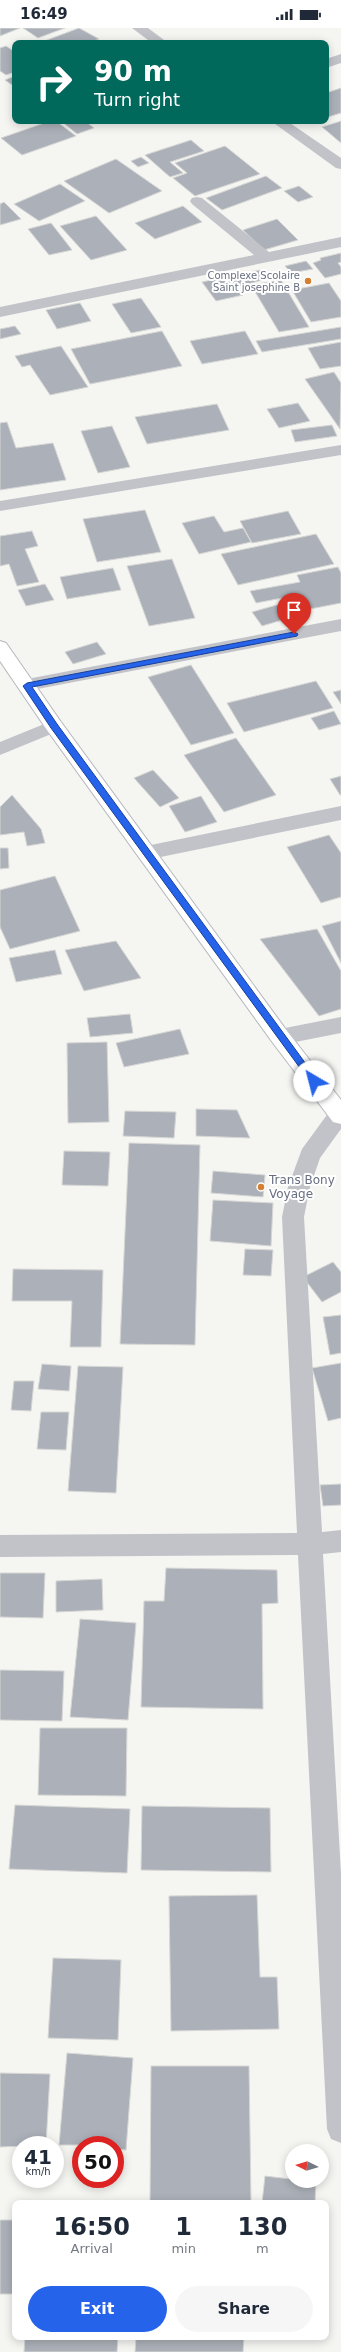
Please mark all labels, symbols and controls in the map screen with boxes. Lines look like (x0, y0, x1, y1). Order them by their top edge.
text: 16:49 (20, 5, 68, 23)
text: 90 m (94, 55, 172, 88)
icon: right (28, 56, 80, 108)
text: Turn right (94, 89, 180, 110)
place label: Complexe Scolaire Saint josephine B (207, 270, 300, 293)
marker: Complexe Scolaire Saint josephine B (303, 276, 313, 286)
pin (277, 593, 311, 634)
icon: arrive (283, 599, 305, 621)
position arrow (293, 1060, 335, 1102)
place label: Trans Bony Voyage (268, 1173, 335, 1201)
marker: Trans Bony Voyage (256, 1182, 266, 1192)
speed limit sign: 50 (72, 2136, 124, 2188)
north arrow (285, 2144, 329, 2188)
map controls (285, 2144, 329, 2188)
text: 41 (24, 2145, 52, 2169)
text: km/h (25, 2166, 51, 2177)
text: 16:50 (53, 2213, 130, 2241)
text: 1 (175, 2213, 192, 2241)
text: 130 (237, 2213, 287, 2241)
text: Arrival (71, 2241, 113, 2256)
text: min (171, 2241, 196, 2256)
text: m (256, 2241, 269, 2256)
button: Exit (28, 2286, 167, 2332)
button: Share (175, 2286, 313, 2332)

